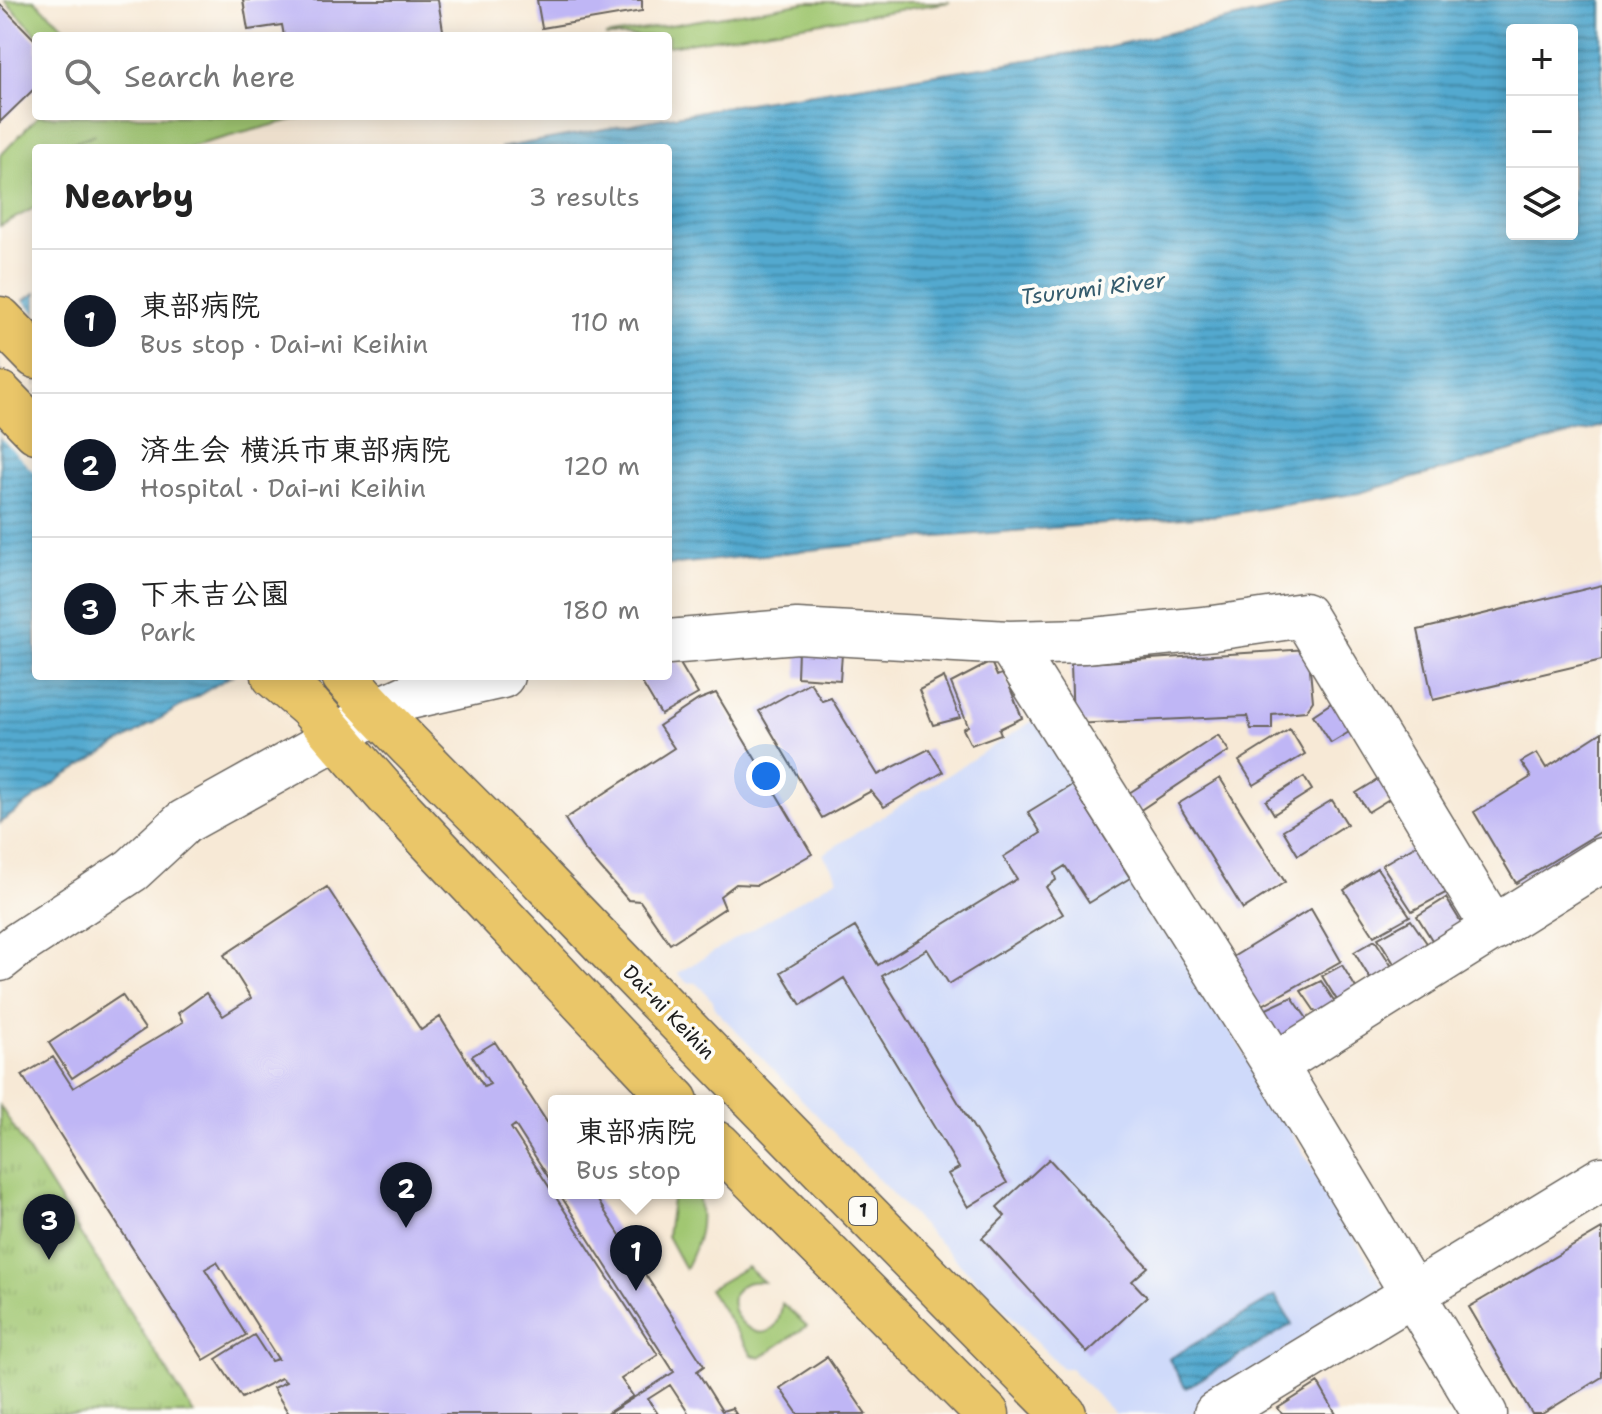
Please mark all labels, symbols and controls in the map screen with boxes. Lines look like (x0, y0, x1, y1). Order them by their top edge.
map controls (1506, 24, 1578, 240)
button: + (1506, 24, 1578, 96)
search box (32, 32, 672, 120)
icon: search (60, 54, 104, 98)
text: Search here (124, 56, 295, 97)
button: − (1506, 96, 1578, 168)
button: layers (1506, 168, 1578, 240)
text: Nearby (64, 173, 194, 219)
text: 3 results (528, 179, 640, 214)
water label: Tsurumi River (1019, 265, 1168, 312)
text: 東部病院 (140, 285, 260, 326)
text: 1 (84, 304, 96, 339)
text: 110 m (570, 304, 640, 339)
text: Bus stop · Dai-ni Keihin (140, 326, 428, 361)
text: 済生会 横浜市東部病院 (140, 429, 450, 470)
text: 2 (81, 448, 99, 483)
text: 120 m (564, 448, 640, 483)
text: Hospital · Dai-ni Keihin (140, 470, 426, 505)
text: 下末吉公園 (140, 573, 290, 614)
text: 3 (81, 592, 99, 627)
text: 180 m (562, 592, 640, 627)
text: Park (140, 614, 196, 649)
your location (746, 756, 786, 796)
street label: Dai-ni Keihin (617, 959, 721, 1065)
popup (548, 1095, 724, 1199)
text: 東部病院 (576, 1111, 696, 1152)
text: Bus stop (576, 1152, 681, 1187)
pin: 2 (380, 1162, 432, 1228)
pin: 3 (23, 1194, 75, 1260)
road number: 1 (849, 1197, 877, 1225)
pin: 1 (610, 1225, 662, 1291)

